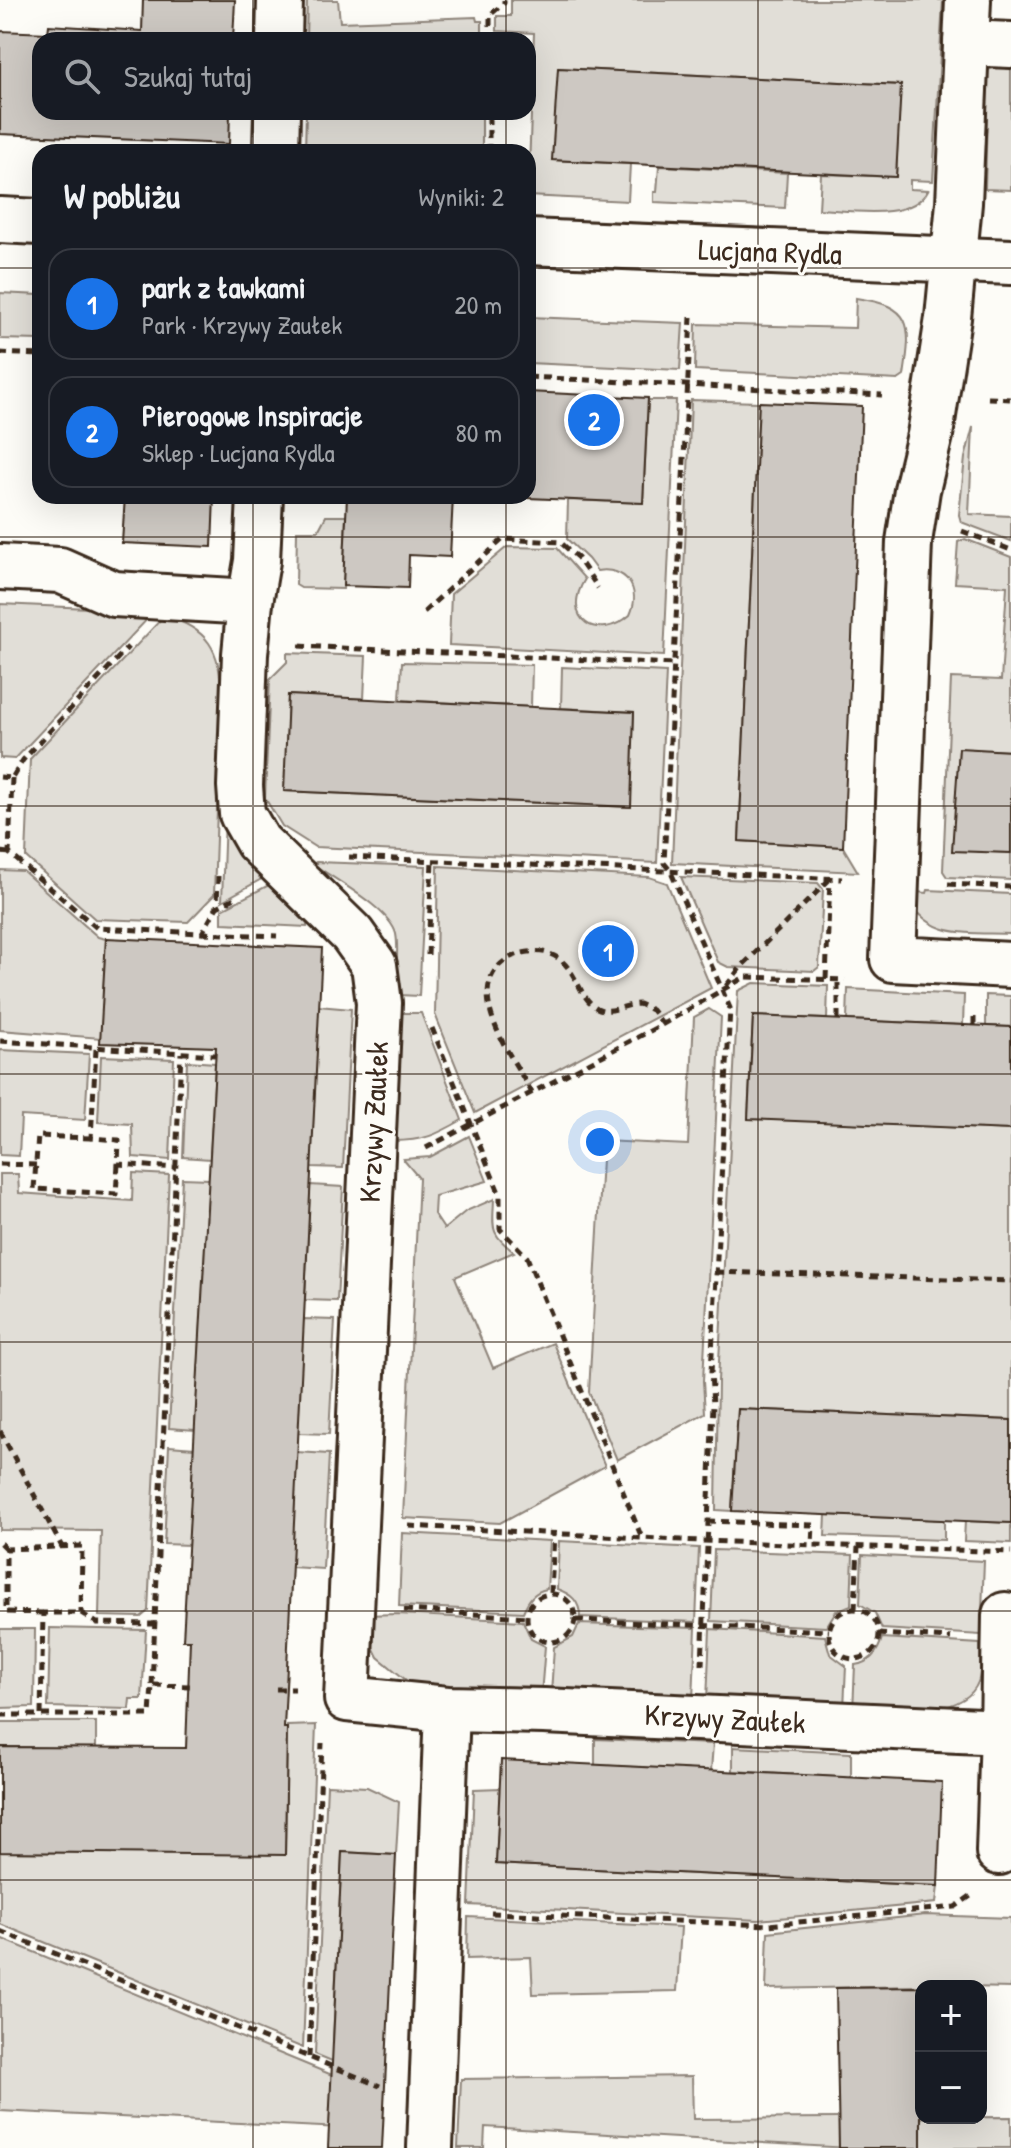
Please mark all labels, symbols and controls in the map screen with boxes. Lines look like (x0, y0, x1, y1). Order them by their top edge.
search box (32, 32, 536, 120)
icon: search (60, 54, 104, 98)
text: Szukaj tutaj (124, 56, 252, 96)
text: W pobliżu (64, 173, 180, 219)
text: Wyniki: 2 (419, 179, 504, 214)
street label: Lucjana Rydla (698, 229, 843, 274)
text: park z ławkami (142, 267, 306, 307)
text: 1 (87, 287, 97, 322)
text: 20 m (455, 287, 502, 322)
text: Park · Krzywy Zaułek (142, 307, 342, 342)
pin: 2 (568, 390, 620, 450)
text: Pierogowe Inspiracje (142, 395, 363, 435)
text: 2 (86, 415, 98, 450)
text: 80 m (455, 415, 502, 450)
text: Sklep · Lucjana Rydla (142, 435, 335, 470)
pin: 1 (582, 921, 634, 981)
street label: Krzywy Zaułek (349, 1041, 397, 1203)
your location (580, 1122, 620, 1162)
street label: Krzywy Zaułek (644, 1694, 806, 1742)
map controls (915, 1980, 987, 2124)
button: + (915, 1980, 987, 2052)
button: − (915, 2052, 987, 2124)

